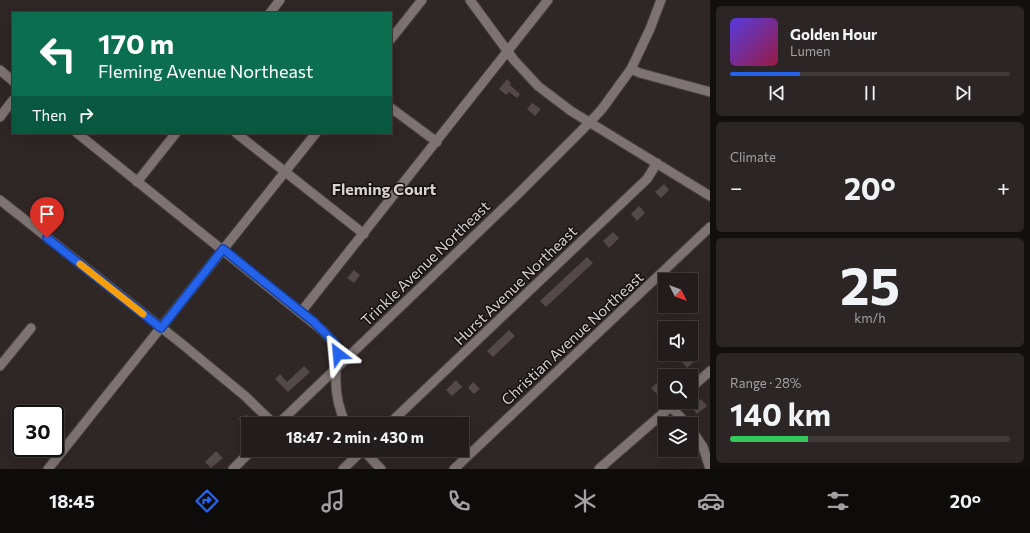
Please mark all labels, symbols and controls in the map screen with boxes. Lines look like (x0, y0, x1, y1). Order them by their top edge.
text: Golden Hour (790, 25, 877, 43)
text: 170 m (98, 26, 174, 60)
icon: left (32, 28, 84, 80)
text: Lumen (790, 43, 830, 59)
text: Fleming Avenue Northeast (98, 60, 313, 82)
icon: previous (766, 82, 788, 104)
icon: pause (859, 82, 881, 104)
icon: next (952, 82, 974, 104)
icon: right (75, 104, 97, 126)
text: Then (32, 106, 67, 124)
text: Climate (730, 149, 776, 165)
text: 20° (844, 169, 896, 206)
text: − (730, 174, 743, 201)
text: + (997, 174, 1010, 201)
district label: Fleming Court (332, 179, 436, 198)
pin (30, 197, 64, 238)
street label: Trinkle Avenue Northeast (357, 197, 493, 329)
icon: arrive (36, 203, 58, 225)
street label: Hurst Avenue Northeast (450, 222, 580, 348)
text: 25 (840, 252, 900, 316)
street label: Christian Avenue Northeast (497, 268, 647, 408)
north arrow (658, 273, 698, 313)
map controls (658, 273, 698, 457)
text: km/h (854, 310, 886, 326)
button: sound (658, 321, 698, 361)
position arrow (317, 333, 359, 375)
button: search (658, 369, 698, 409)
text: Range · 28% (730, 375, 801, 391)
text: 140 km (730, 395, 831, 432)
speed limit sign: 30 (12, 405, 64, 457)
button: layers (658, 417, 698, 457)
text: 18:47 · 2 min · 430 m (286, 428, 424, 446)
icon: directions (193, 487, 221, 515)
icon: music (319, 487, 347, 515)
icon: phone (445, 487, 473, 515)
icon: climate (571, 487, 599, 515)
icon: car (697, 487, 725, 515)
icon: filters (824, 487, 852, 515)
text: 18:45 (49, 490, 95, 512)
text: 20° (950, 490, 981, 512)

